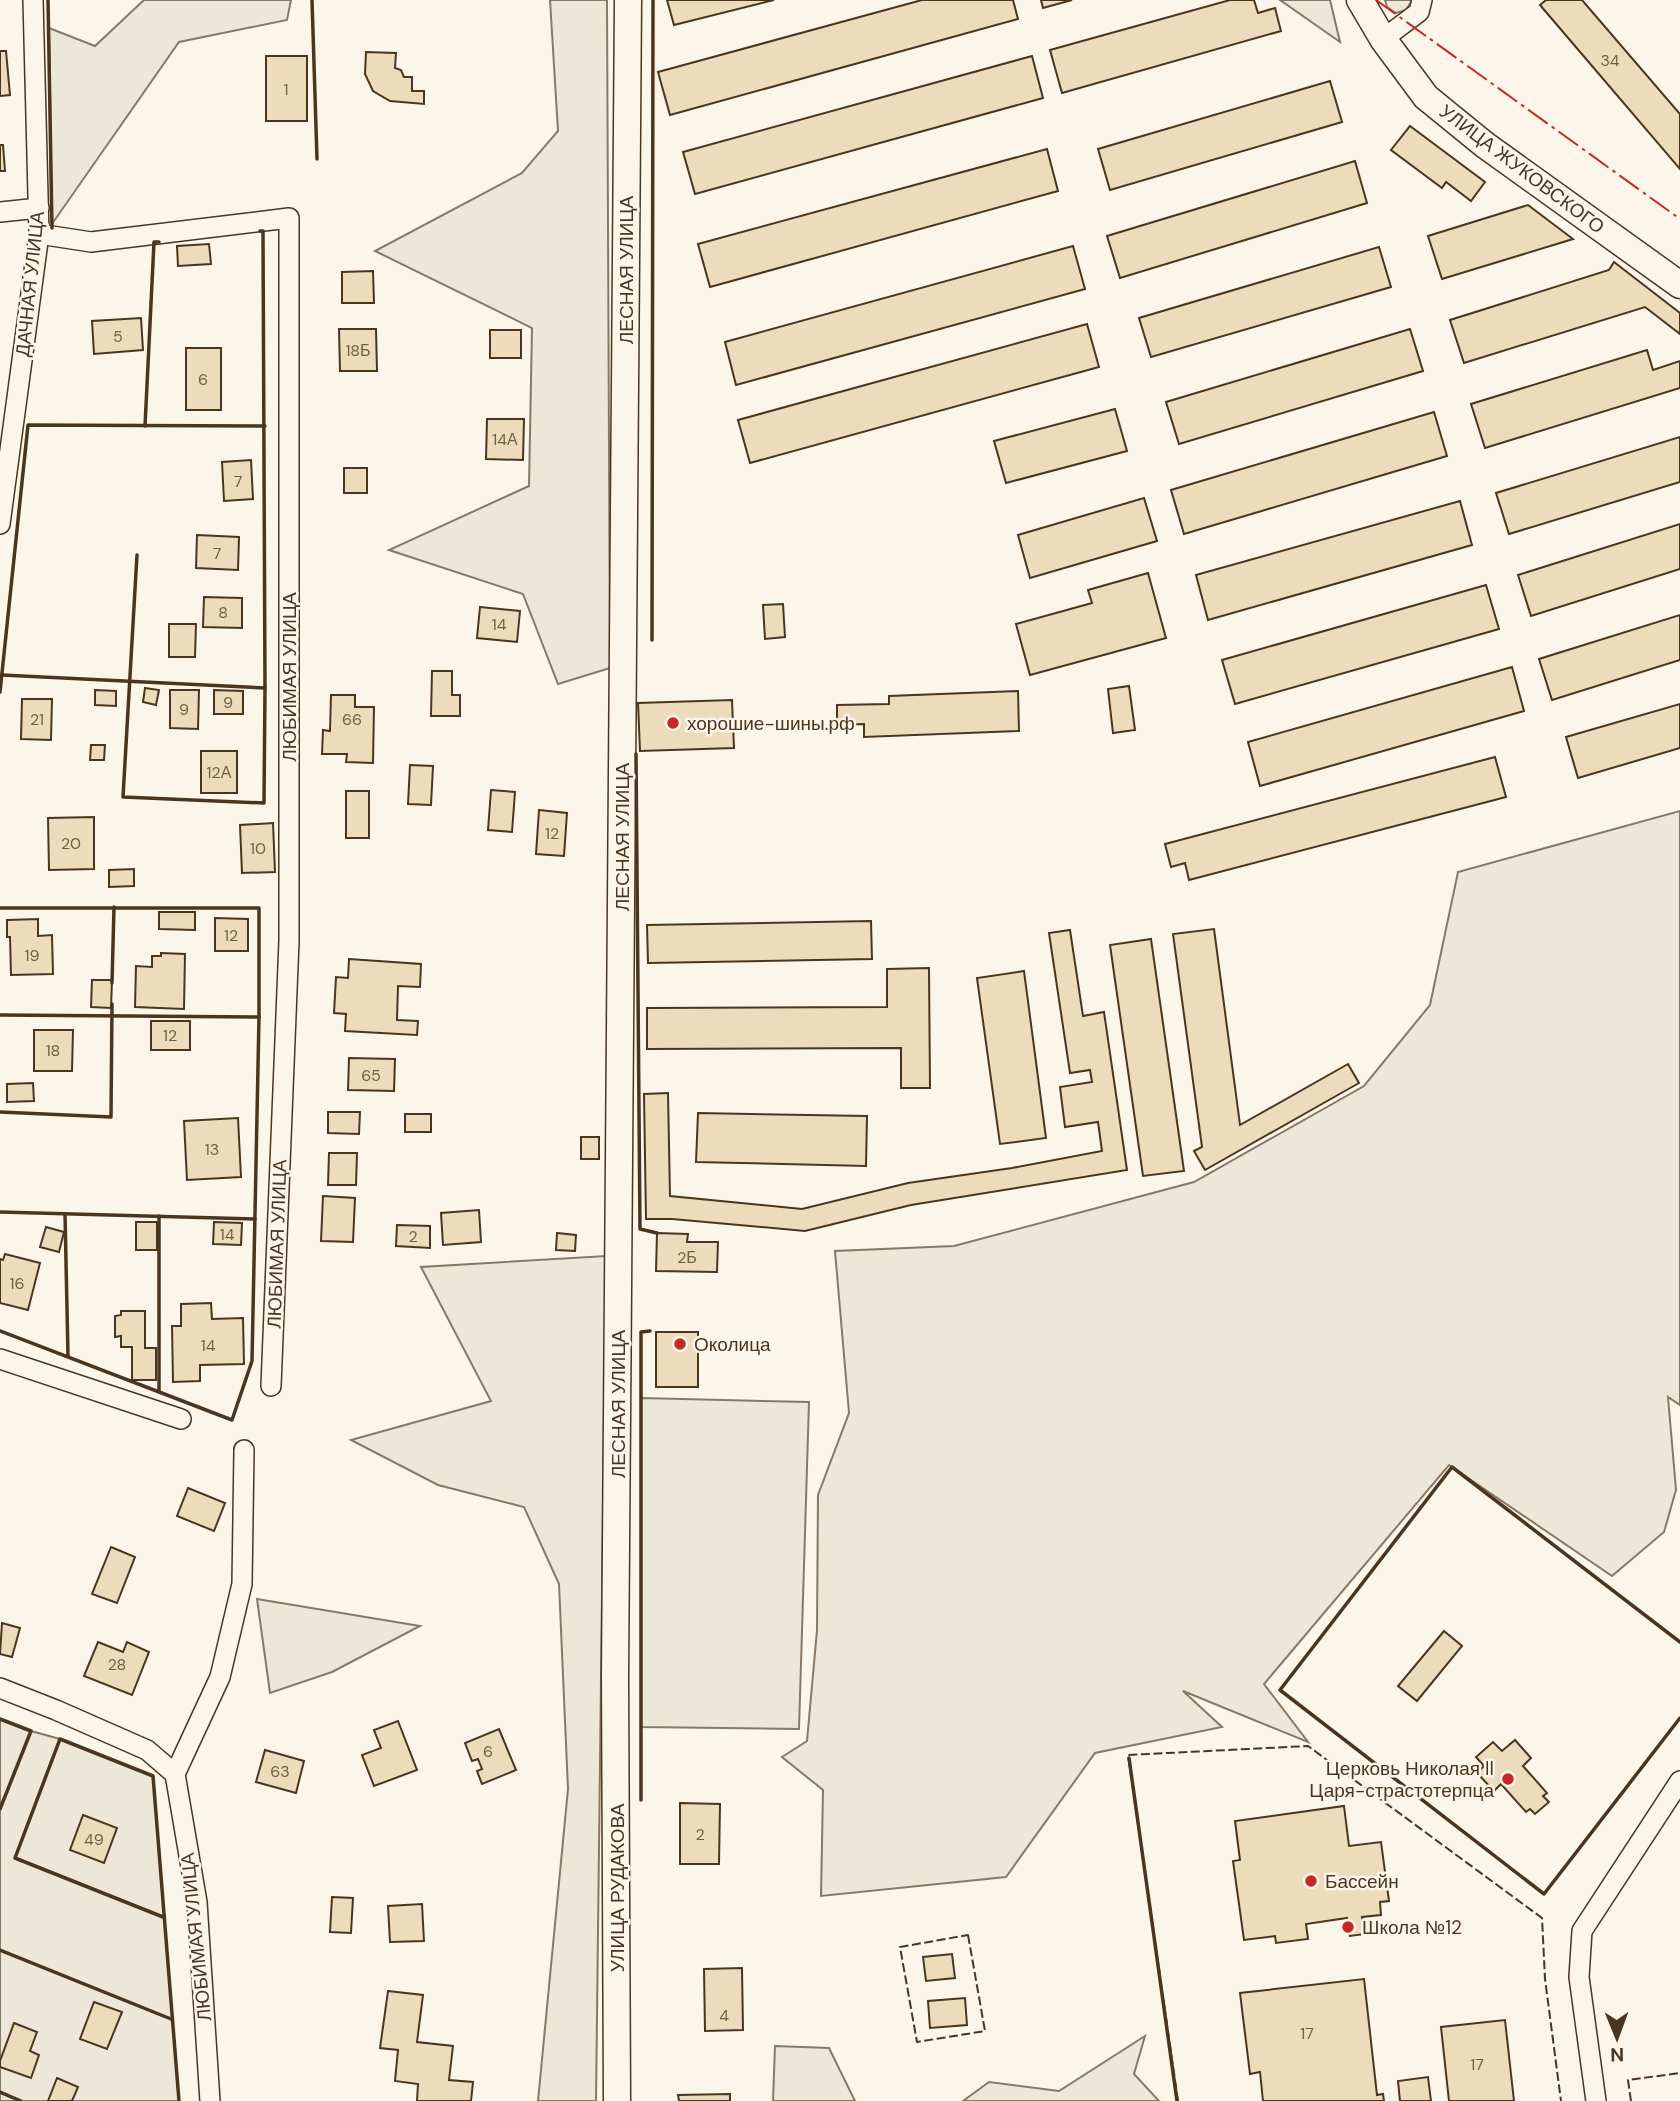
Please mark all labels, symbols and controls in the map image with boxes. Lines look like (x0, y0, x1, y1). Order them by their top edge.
house number: 34 (1600, 50, 1620, 71)
house number: 1 (284, 79, 289, 100)
street label: УЛИЦА ЖУКОВСКОГО (1434, 99, 1610, 239)
street label: ЛЕСНАЯ УЛИЦА (614, 196, 639, 344)
street label: ДАЧНАЯ УЛИЦА (10, 210, 50, 358)
house number: 5 (113, 326, 123, 347)
house number: 18Б (345, 340, 371, 361)
house number: 6 (198, 369, 208, 390)
house number: 14А (492, 429, 518, 450)
house number: 7 (234, 471, 242, 492)
house number: 7 (213, 543, 221, 564)
street label: ЛЮБИМАЯ УЛИЦА (277, 592, 302, 762)
house number: 8 (218, 602, 228, 623)
house number: 14 (492, 614, 507, 635)
house number: 9 (223, 692, 233, 713)
house number: 9 (179, 699, 189, 720)
house number: 21 (30, 709, 44, 730)
house number: 66 (342, 709, 362, 730)
place label: хорошие-шины.рф (687, 711, 855, 736)
marker: хорошие-шины.рф (665, 715, 681, 731)
house number: 12А (207, 762, 232, 783)
street label: ЛЕСНАЯ УЛИЦА (610, 763, 635, 911)
house number: 12 (545, 823, 559, 844)
house number: 20 (61, 833, 81, 854)
house number: 10 (250, 838, 266, 859)
house number: 12 (224, 925, 238, 946)
house number: 19 (24, 945, 40, 966)
house number: 12 (163, 1025, 177, 1046)
house number: 18 (46, 1040, 60, 1061)
house number: 65 (361, 1065, 381, 1086)
house number: 13 (205, 1139, 219, 1160)
street label: ЛЮБИМАЯ УЛИЦА (262, 1159, 292, 1329)
house number: 14 (220, 1224, 235, 1245)
house number: 2 (408, 1226, 418, 1247)
house number: 2Б (677, 1247, 697, 1268)
house number: 16 (9, 1273, 25, 1294)
street label: ЛЕСНАЯ УЛИЦА (606, 1330, 631, 1478)
place label: Околица (694, 1332, 771, 1357)
house number: 14 (201, 1335, 216, 1356)
marker: Околица (672, 1336, 688, 1352)
house number: 28 (108, 1654, 126, 1675)
house number: 6 (483, 1741, 493, 1762)
place label: Церковь Николая II Царя-страстотерпца (1309, 1756, 1494, 1803)
house number: 63 (270, 1761, 290, 1782)
marker: Церковь Николая II Царя-страстотерпца (1500, 1771, 1516, 1787)
street label: УЛИЦА РУДАКОВА (605, 1803, 630, 1972)
house number: 2 (695, 1824, 705, 1845)
house number: 49 (84, 1829, 104, 1850)
street label: ЛЮБИМАЯ УЛИЦА (175, 1851, 217, 2023)
place label: Бассейн (1325, 1869, 1399, 1894)
marker: Бассейн (1303, 1873, 1319, 1889)
place label: Школа №12 (1362, 1915, 1462, 1940)
marker: Школа №12 (1340, 1919, 1356, 1935)
north arrow (1582, 2003, 1652, 2073)
house number: 4 (719, 2005, 729, 2026)
house number: 17 (1300, 2023, 1314, 2044)
text: N (1610, 2042, 1624, 2067)
house number: 17 (1470, 2054, 1484, 2075)

